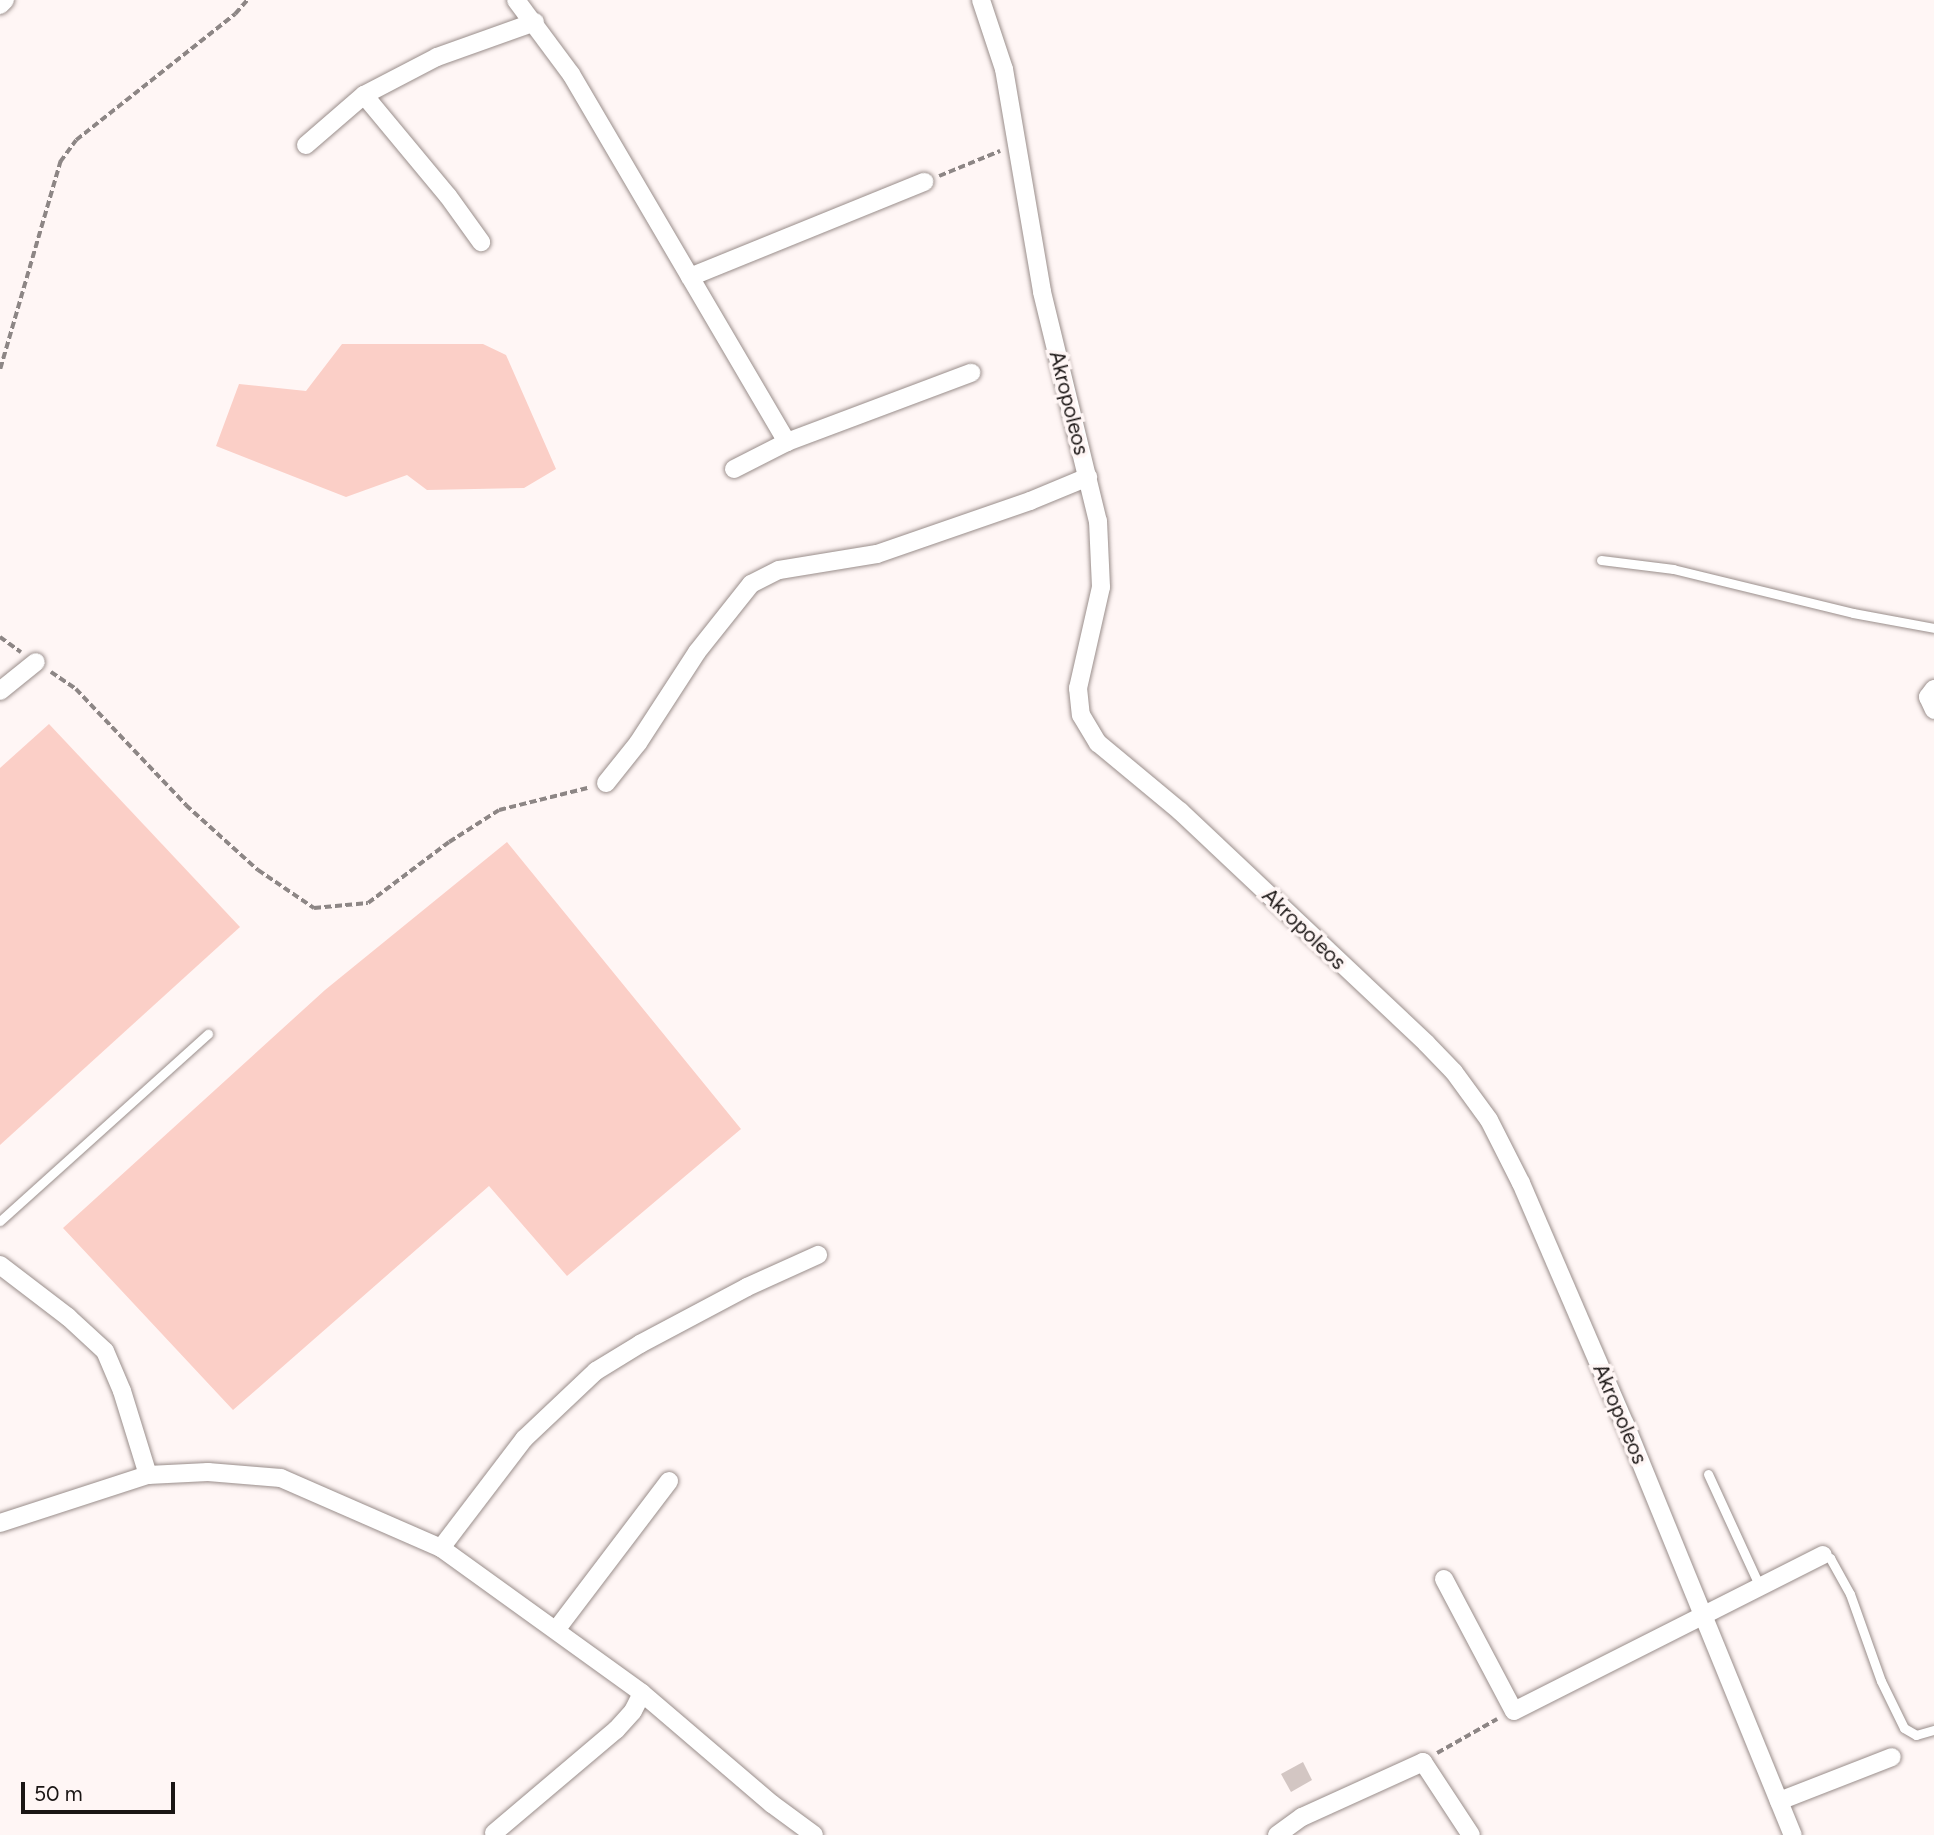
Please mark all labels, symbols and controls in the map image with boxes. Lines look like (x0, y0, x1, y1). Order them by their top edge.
street label: Akropoleos (1044, 348, 1094, 458)
street label: Akropoleos (1257, 883, 1351, 975)
street label: Akropoleos (1588, 1360, 1652, 1468)
scale bar (24, 1769, 178, 1813)
text: 50 m (34, 1781, 83, 1806)

